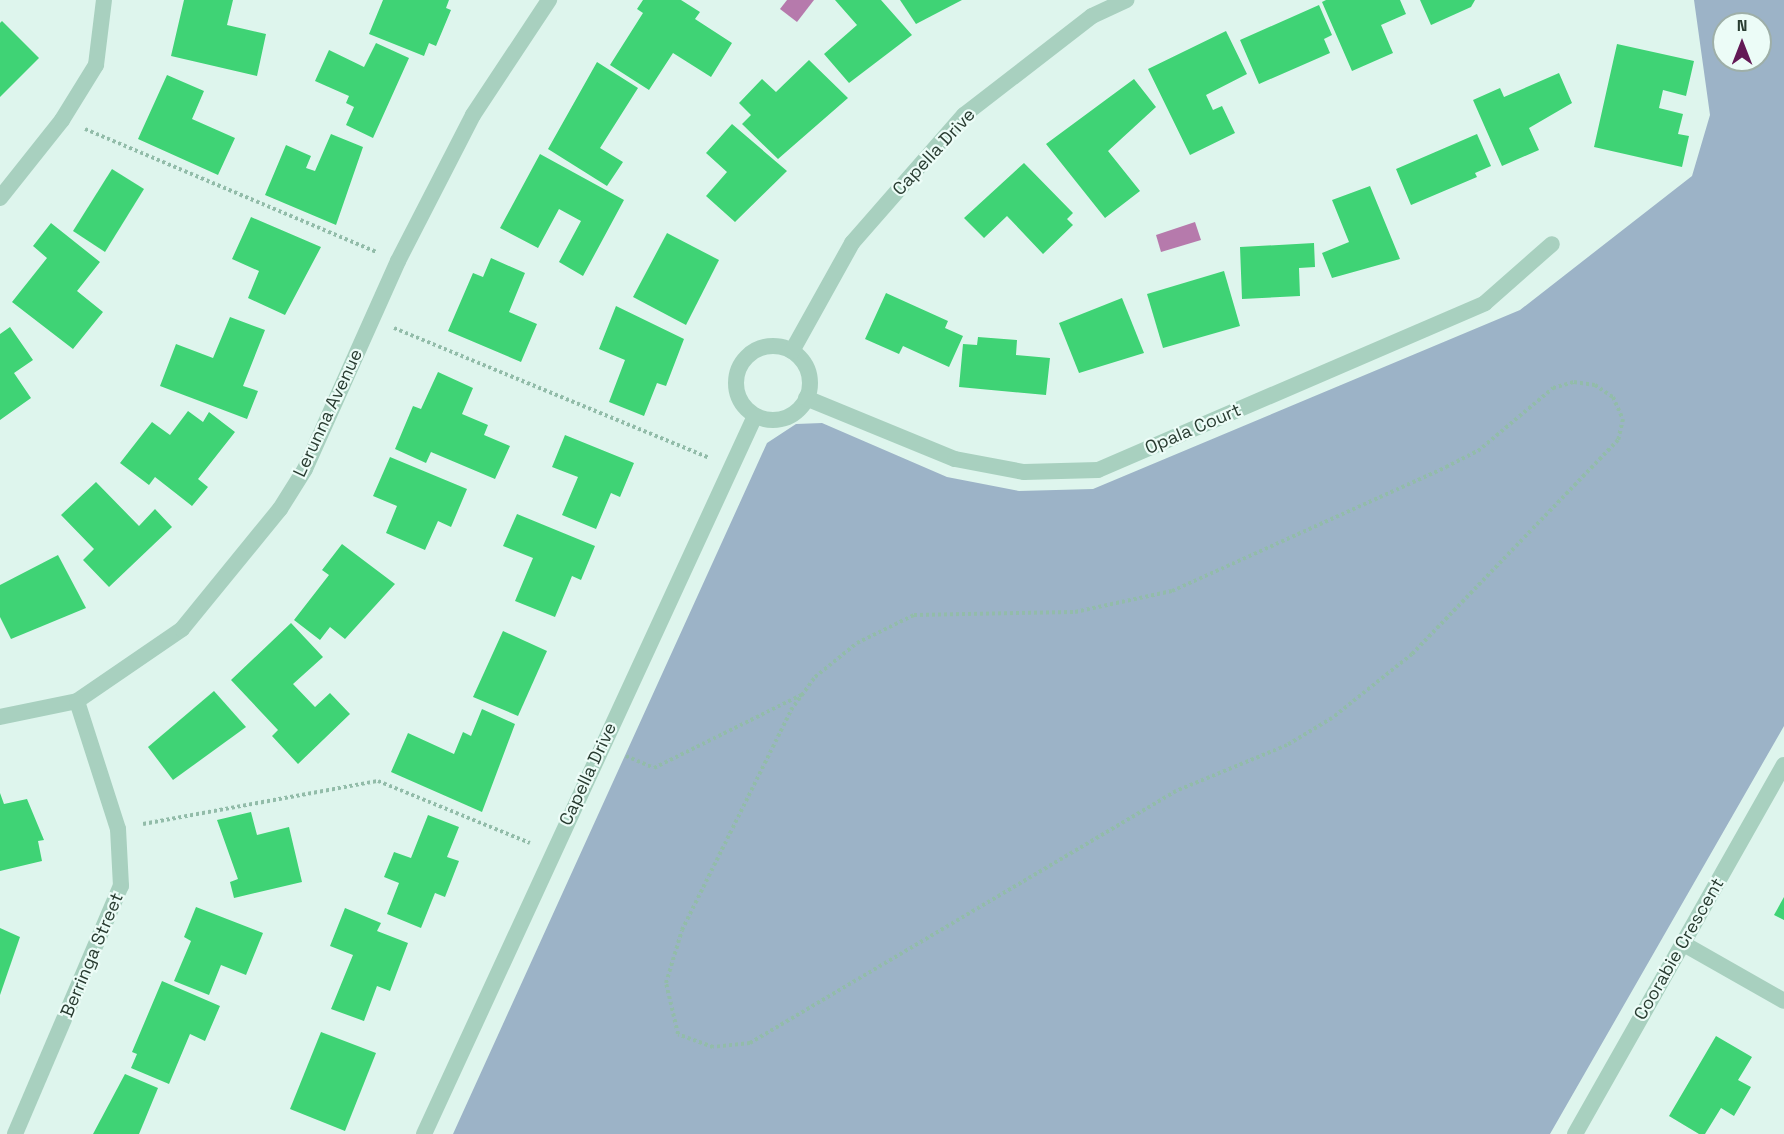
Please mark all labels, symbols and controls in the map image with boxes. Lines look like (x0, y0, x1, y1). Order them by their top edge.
north arrow (1712, 12, 1772, 72)
text: N (1737, 15, 1747, 36)
street label: Capella Drive (888, 104, 980, 200)
street label: Lerunna Avenue (289, 346, 367, 480)
street label: Opala Court (1142, 399, 1244, 459)
street label: Capella Drive (555, 719, 621, 829)
street label: Coorabie Crescent (1630, 874, 1728, 1024)
street label: Berringa Street (56, 890, 128, 1020)

